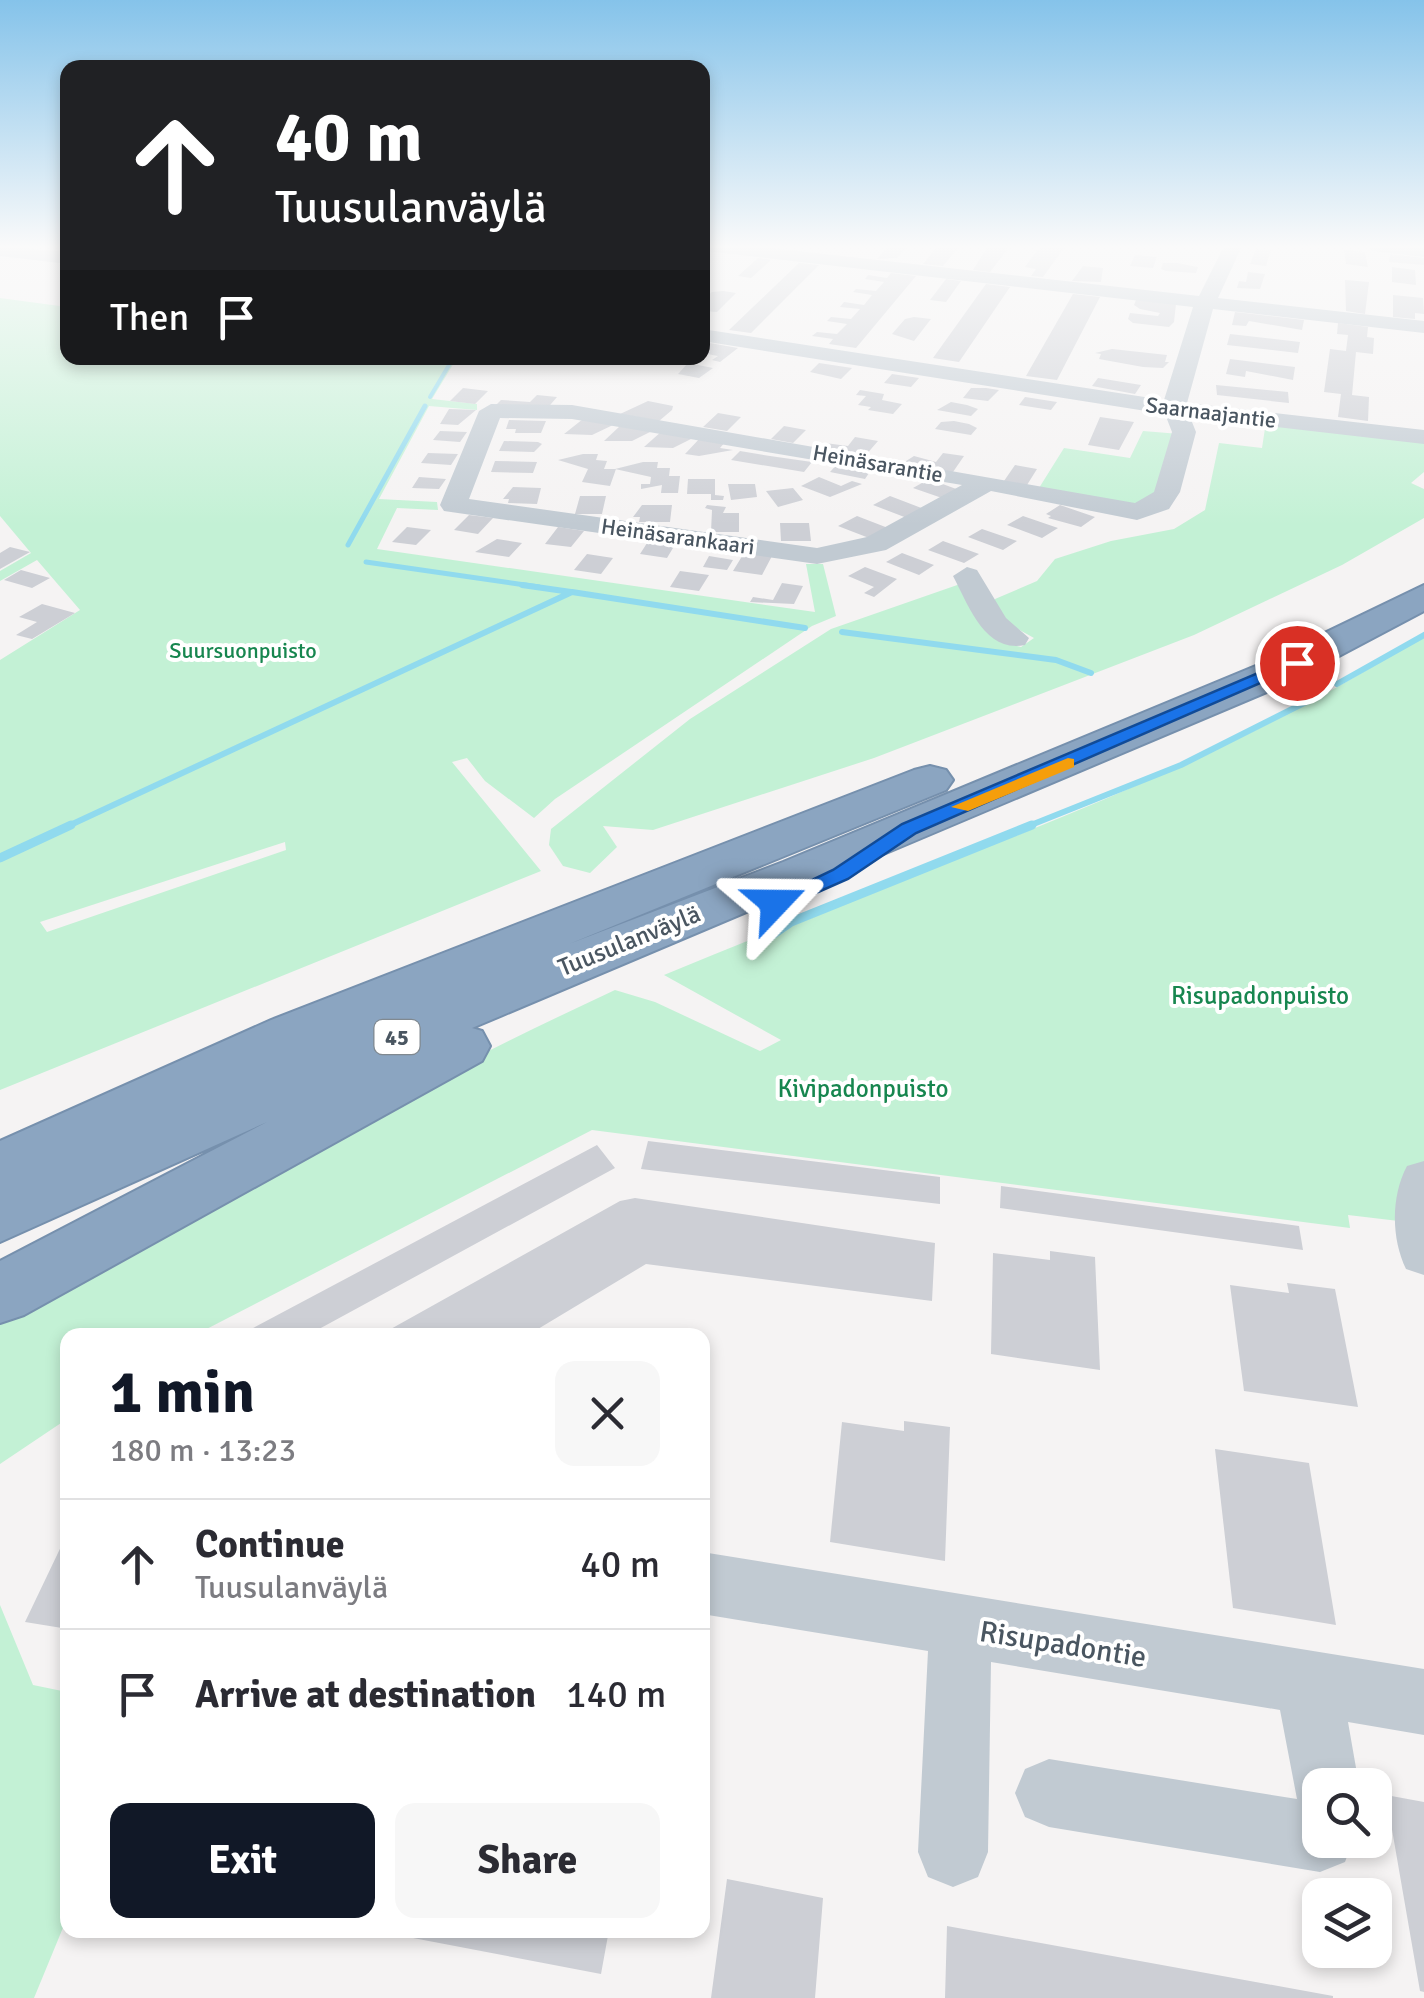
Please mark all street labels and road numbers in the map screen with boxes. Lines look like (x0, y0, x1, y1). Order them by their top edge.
street label: Saarnaajantie (1144, 391, 1278, 434)
street label: Heinäsarantie (811, 439, 945, 488)
street label: Heinäsarankaari (599, 512, 756, 561)
street label: Tuusulanväylä (553, 898, 705, 983)
road number: 45 (374, 1020, 420, 1054)
street label: Risupadontie (977, 1613, 1149, 1676)

